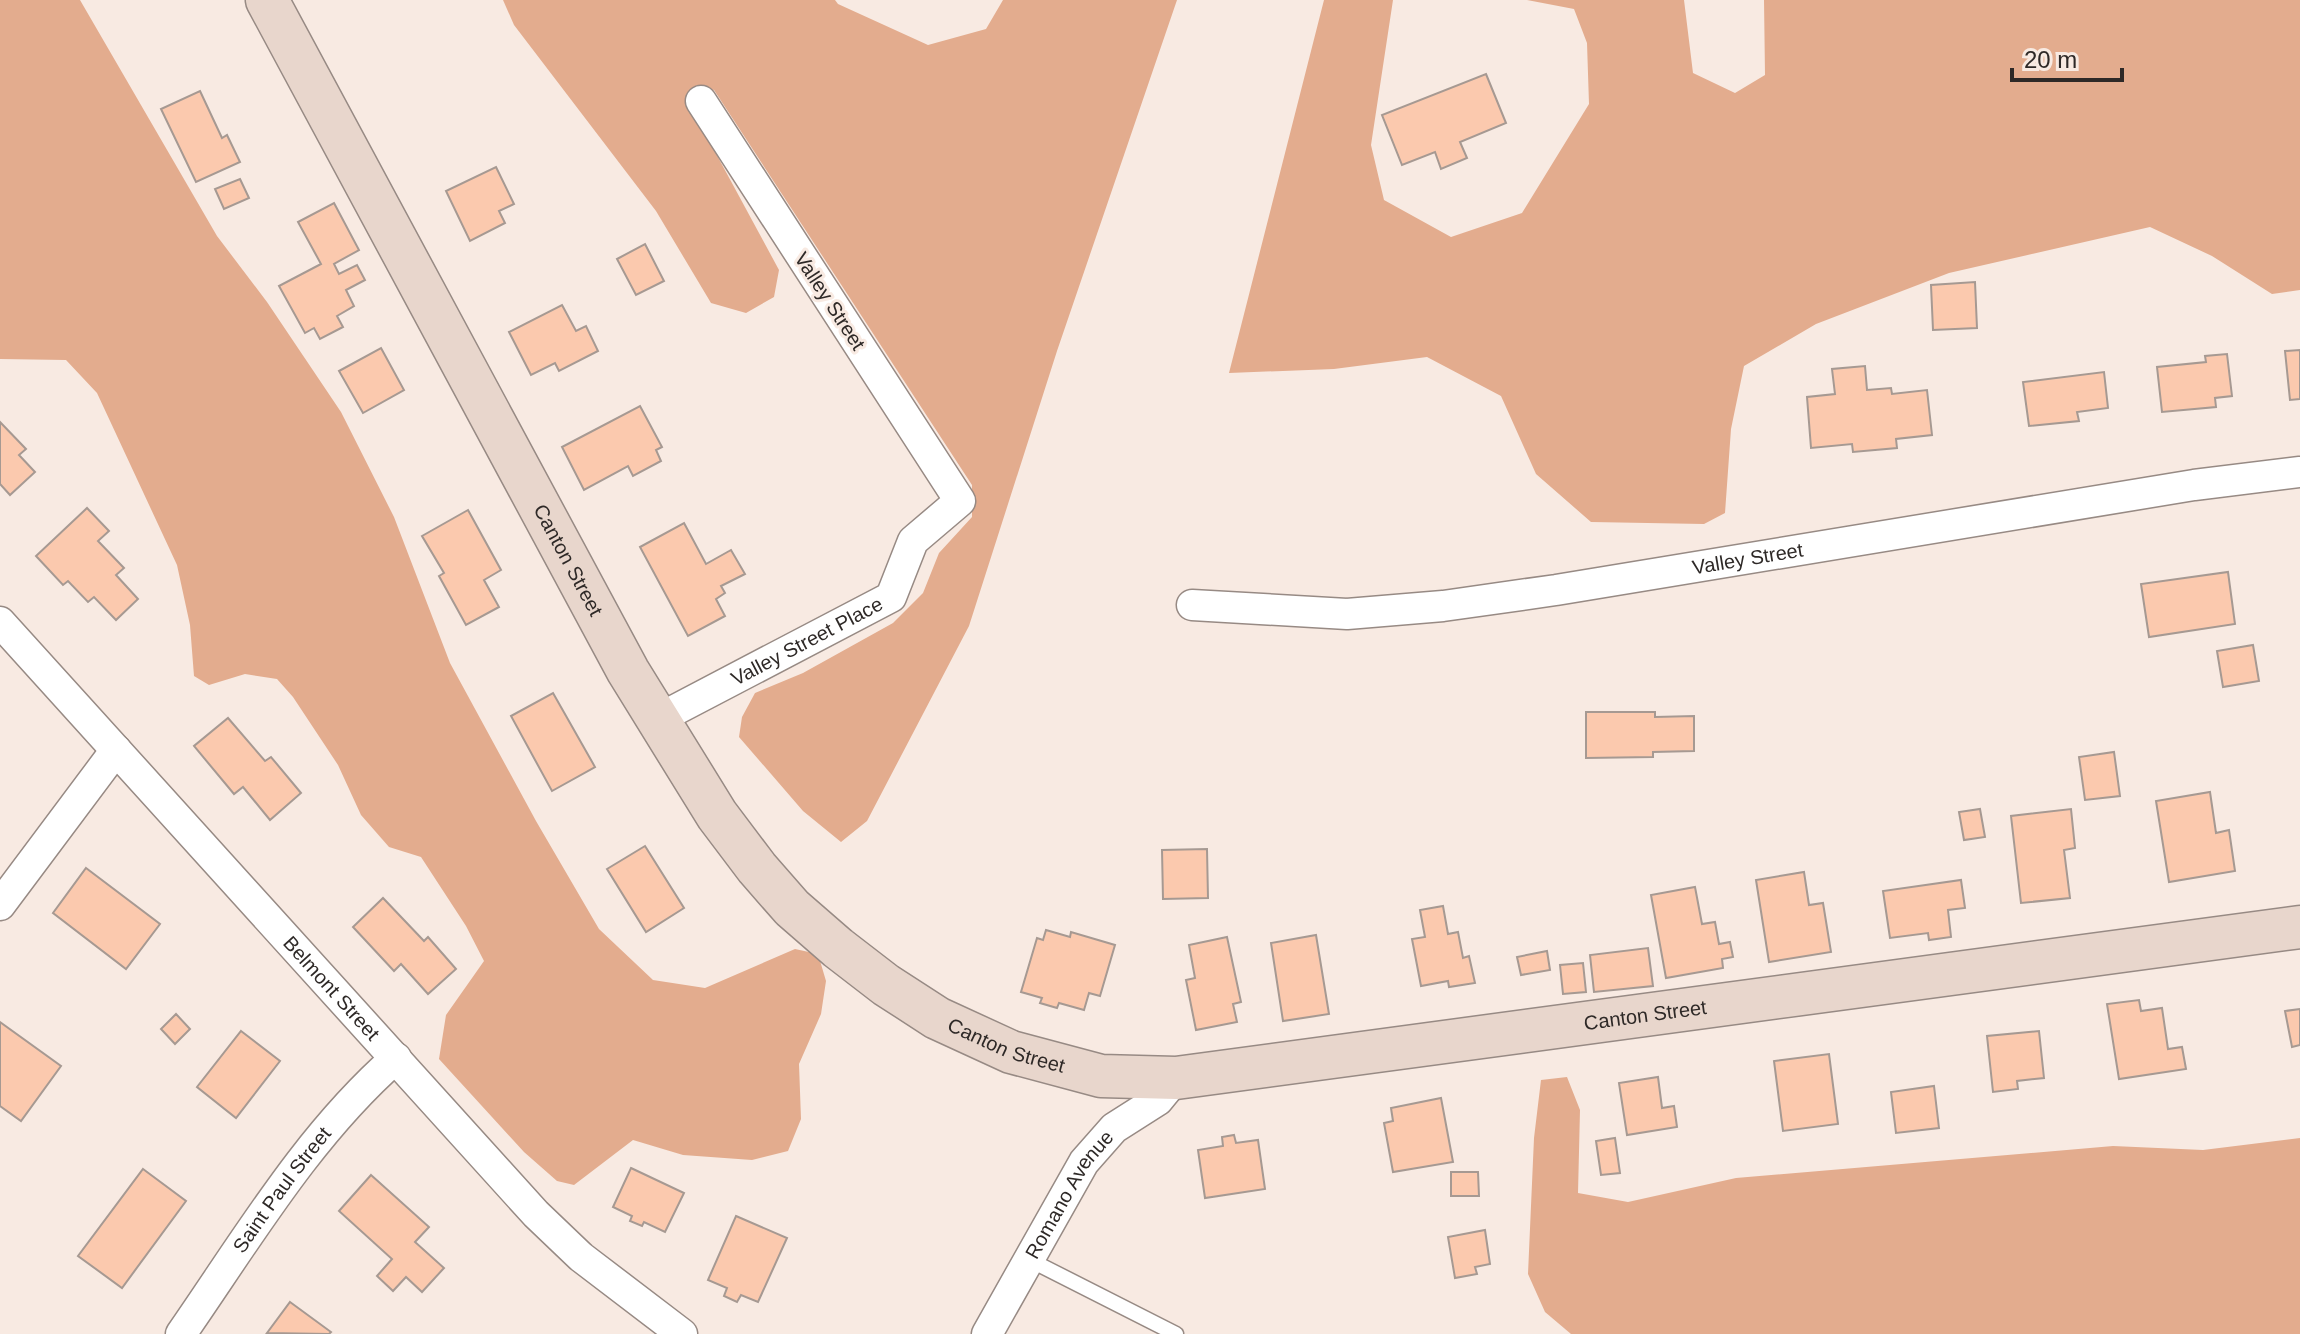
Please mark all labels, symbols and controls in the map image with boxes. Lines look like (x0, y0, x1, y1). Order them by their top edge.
scale bar (2012, 32, 2122, 82)
text: 20 m (2024, 46, 2077, 73)
street label: Valley Street (790, 248, 870, 354)
street label: Canton Street (529, 501, 607, 620)
street label: Valley Street (1691, 538, 1805, 578)
street label: Valley Street Place (728, 592, 886, 690)
street label: Belmont Street (279, 932, 384, 1045)
street label: Canton Street (1582, 996, 1708, 1034)
street label: Canton Street (944, 1014, 1068, 1077)
street label: Saint Paul Street (228, 1122, 335, 1257)
street label: Romano Avenue (1021, 1126, 1118, 1263)

